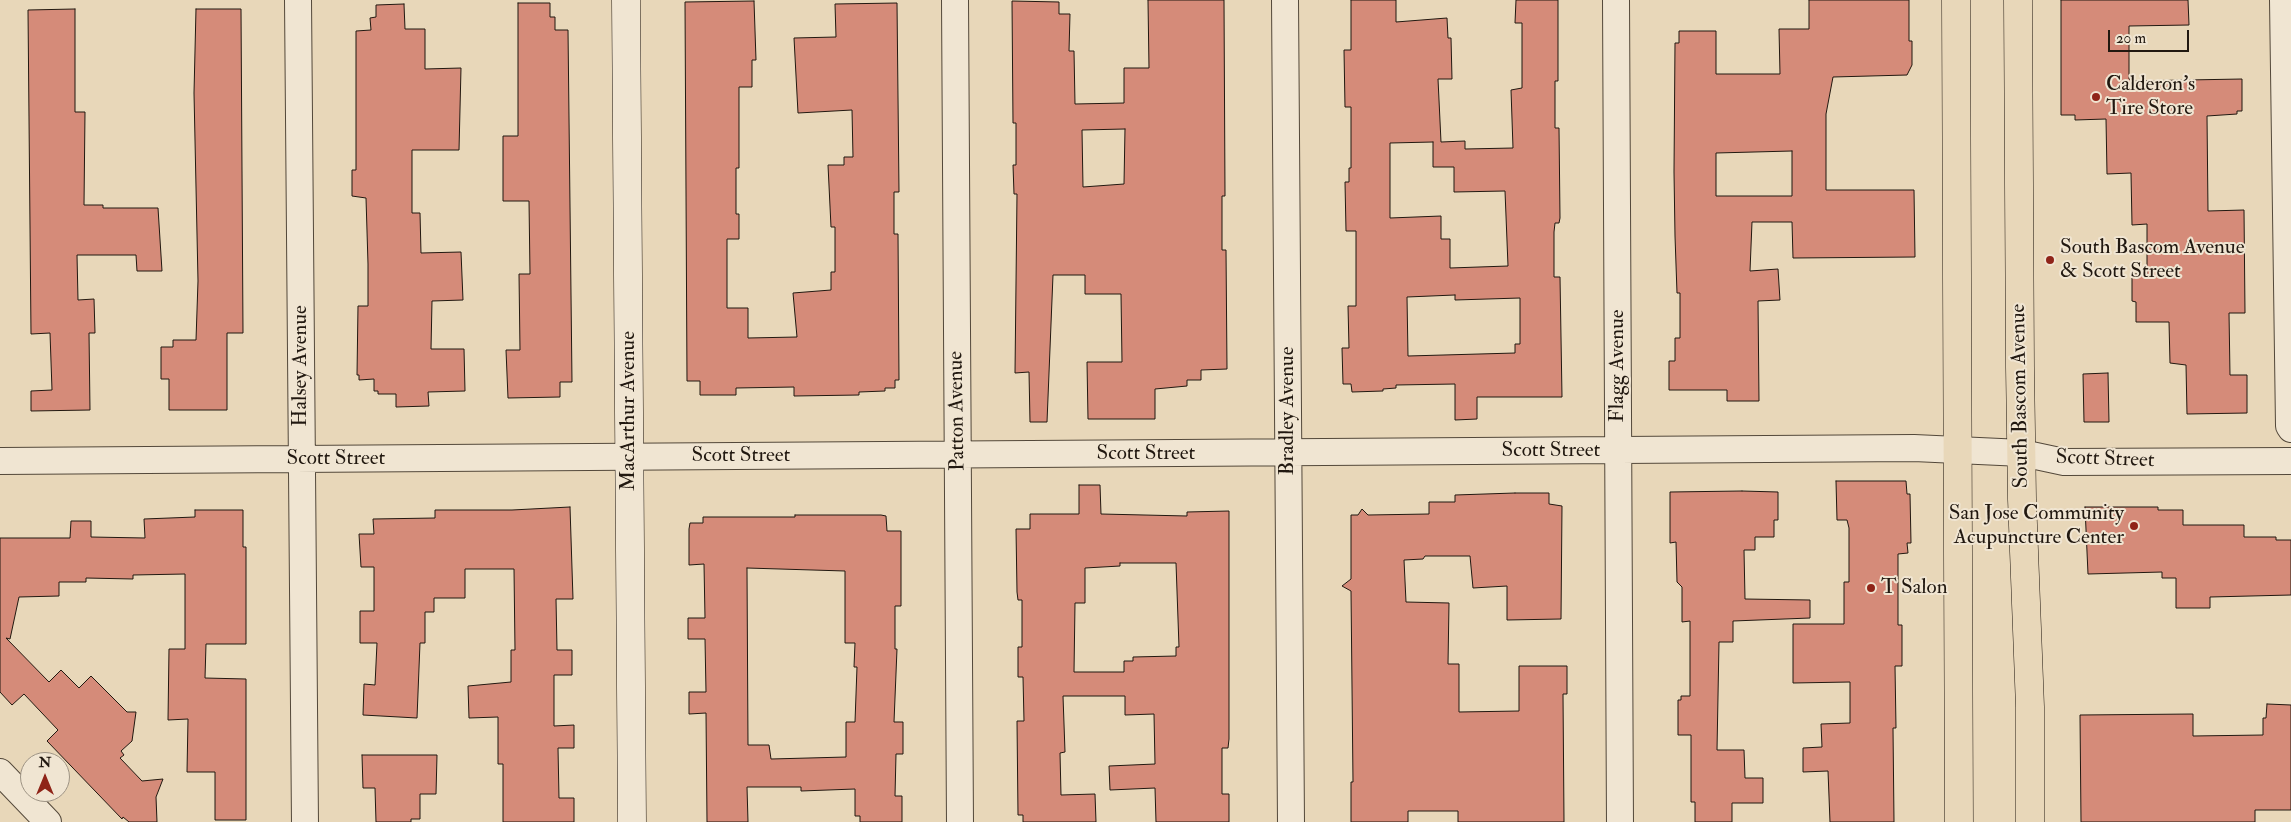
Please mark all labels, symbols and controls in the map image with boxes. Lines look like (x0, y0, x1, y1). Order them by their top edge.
scale bar (2111, 20, 2192, 52)
text: 20 m (2116, 29, 2146, 48)
place label: Calderon's Tire Store (2106, 72, 2195, 122)
marker: Calderon's Tire Store (2090, 91, 2102, 103)
place label: South Bascom Avenue & Scott Street (2060, 235, 2244, 285)
marker: South Bascom Avenue & Scott Street (2044, 254, 2056, 266)
street label: South Bascom Avenue (2007, 304, 2035, 488)
street label: Halsey Avenue (288, 305, 314, 427)
street label: Flagg Avenue (1605, 309, 1631, 423)
street label: MacArthur Avenue (616, 331, 642, 491)
street label: Bradley Avenue (1275, 347, 1301, 475)
street label: Patton Avenue (944, 351, 972, 471)
street label: Scott Street (1502, 438, 1600, 464)
street label: Scott Street (1097, 441, 1195, 467)
street label: Scott Street (692, 443, 790, 469)
street label: Scott Street (287, 446, 385, 472)
street label: Scott Street (2055, 446, 2155, 474)
place label: San Jose Community Acupuncture Center (1949, 501, 2124, 551)
marker: San Jose Community Acupuncture Center (2128, 520, 2140, 532)
place label: T Salon (1881, 575, 1948, 601)
marker: T Salon (1865, 582, 1877, 594)
north arrow (20, 752, 70, 802)
text: N (39, 754, 51, 771)

